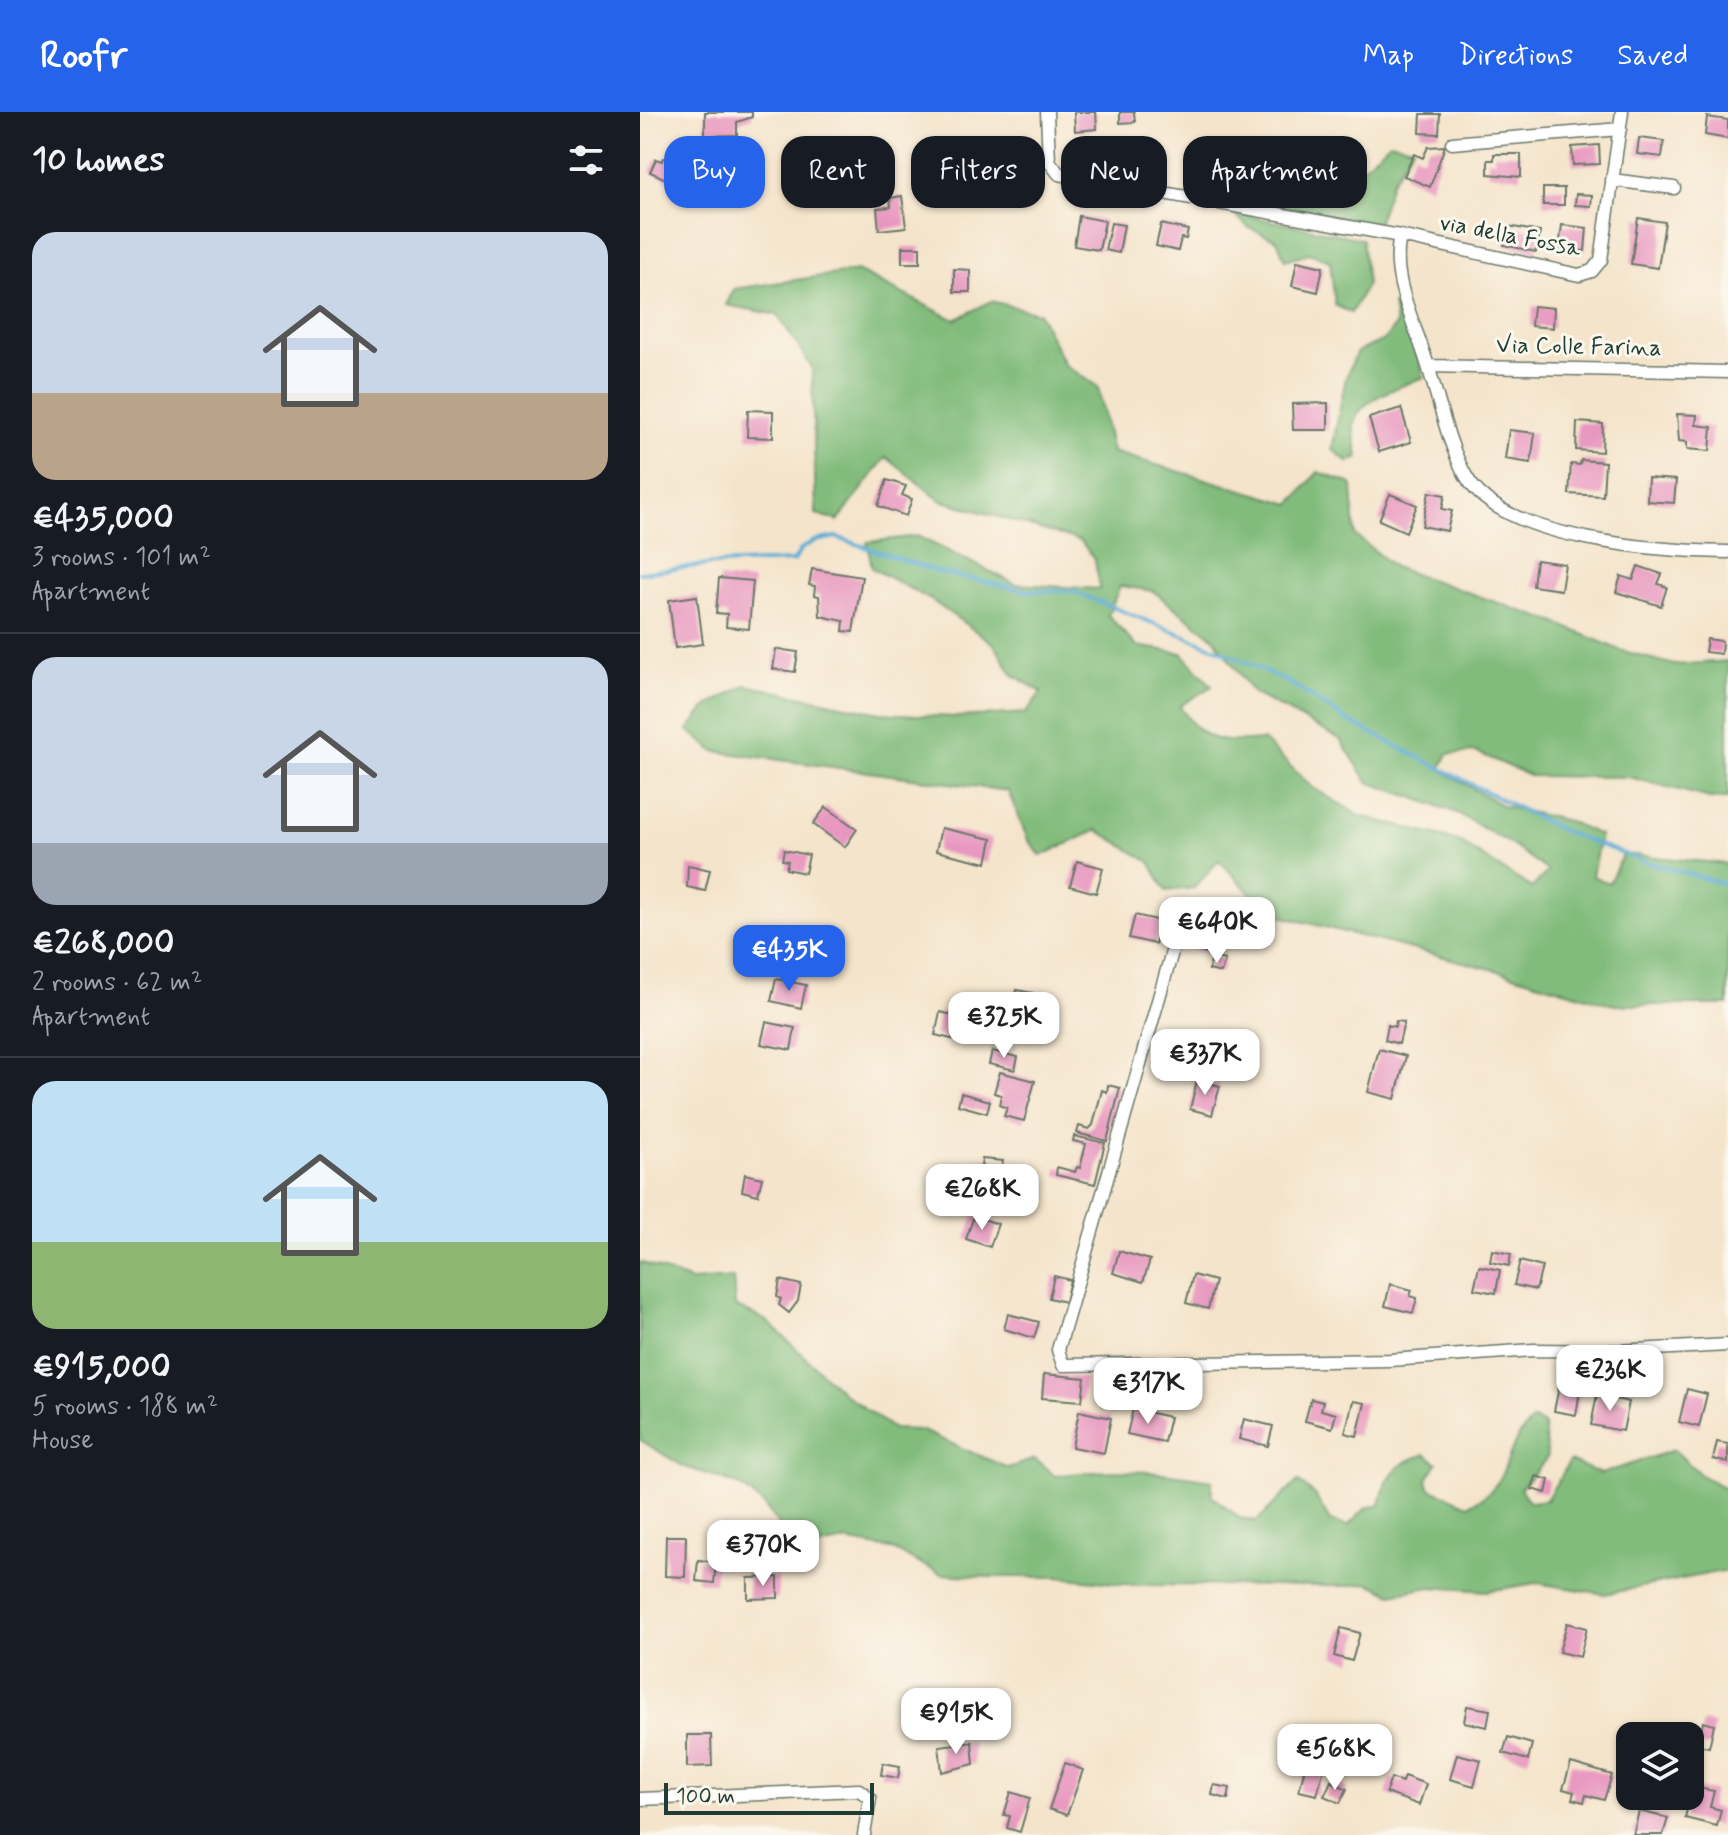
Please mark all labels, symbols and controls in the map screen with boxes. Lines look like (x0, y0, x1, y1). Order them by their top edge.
text: Roofr (40, 32, 127, 81)
text: Map (1363, 38, 1414, 75)
text: Directions (1458, 38, 1573, 75)
text: Saved (1617, 38, 1688, 75)
chip: Buy (664, 136, 765, 208)
chip: Rent (781, 136, 895, 208)
chip: Filters (911, 136, 1045, 208)
chip: New (1061, 136, 1167, 208)
chip: Apartment (1183, 136, 1367, 208)
text: 10 homes (32, 138, 165, 183)
icon: filters (564, 138, 608, 182)
street label: via della Fossa (1437, 207, 1584, 265)
icon: home (248, 284, 392, 428)
street label: Via Colle Farina (1496, 330, 1662, 364)
text: €435,000 (32, 496, 174, 541)
text: 3 rooms · 101 m² (32, 541, 211, 575)
text: Apartment (32, 575, 150, 609)
icon: home (248, 709, 392, 853)
pin: €640K (1161, 897, 1273, 965)
text: €640K (1177, 906, 1257, 940)
text: €268,000 (32, 921, 174, 966)
pin: €435K (733, 925, 845, 993)
text: €435K (751, 934, 827, 968)
text: 2 rooms · 62 m² (32, 966, 202, 1000)
pin: €325K (948, 992, 1060, 1060)
text: Apartment (32, 1000, 150, 1034)
text: €325K (966, 1001, 1042, 1035)
pin: €337K (1149, 1029, 1261, 1097)
text: €337K (1169, 1038, 1241, 1072)
icon: home (248, 1133, 392, 1277)
pin: €268K (926, 1164, 1038, 1232)
text: €268K (944, 1173, 1020, 1207)
text: €915,000 (32, 1345, 171, 1390)
pin: €236K (1554, 1345, 1666, 1413)
text: €236K (1574, 1354, 1646, 1388)
pin: €317K (1092, 1358, 1204, 1426)
text: €317K (1112, 1367, 1184, 1401)
text: 5 rooms · 188 m² (32, 1390, 218, 1424)
text: House (32, 1424, 93, 1458)
pin: €370K (707, 1520, 819, 1588)
text: €370K (725, 1529, 801, 1563)
pin: €915K (900, 1688, 1012, 1756)
text: €915K (919, 1697, 993, 1731)
map controls (1616, 1722, 1704, 1810)
button: layers (1616, 1722, 1704, 1810)
pin: €568K (1279, 1724, 1391, 1792)
text: €568K (1295, 1733, 1375, 1767)
scale bar (664, 1779, 874, 1815)
text: 100 m (676, 1783, 735, 1811)

